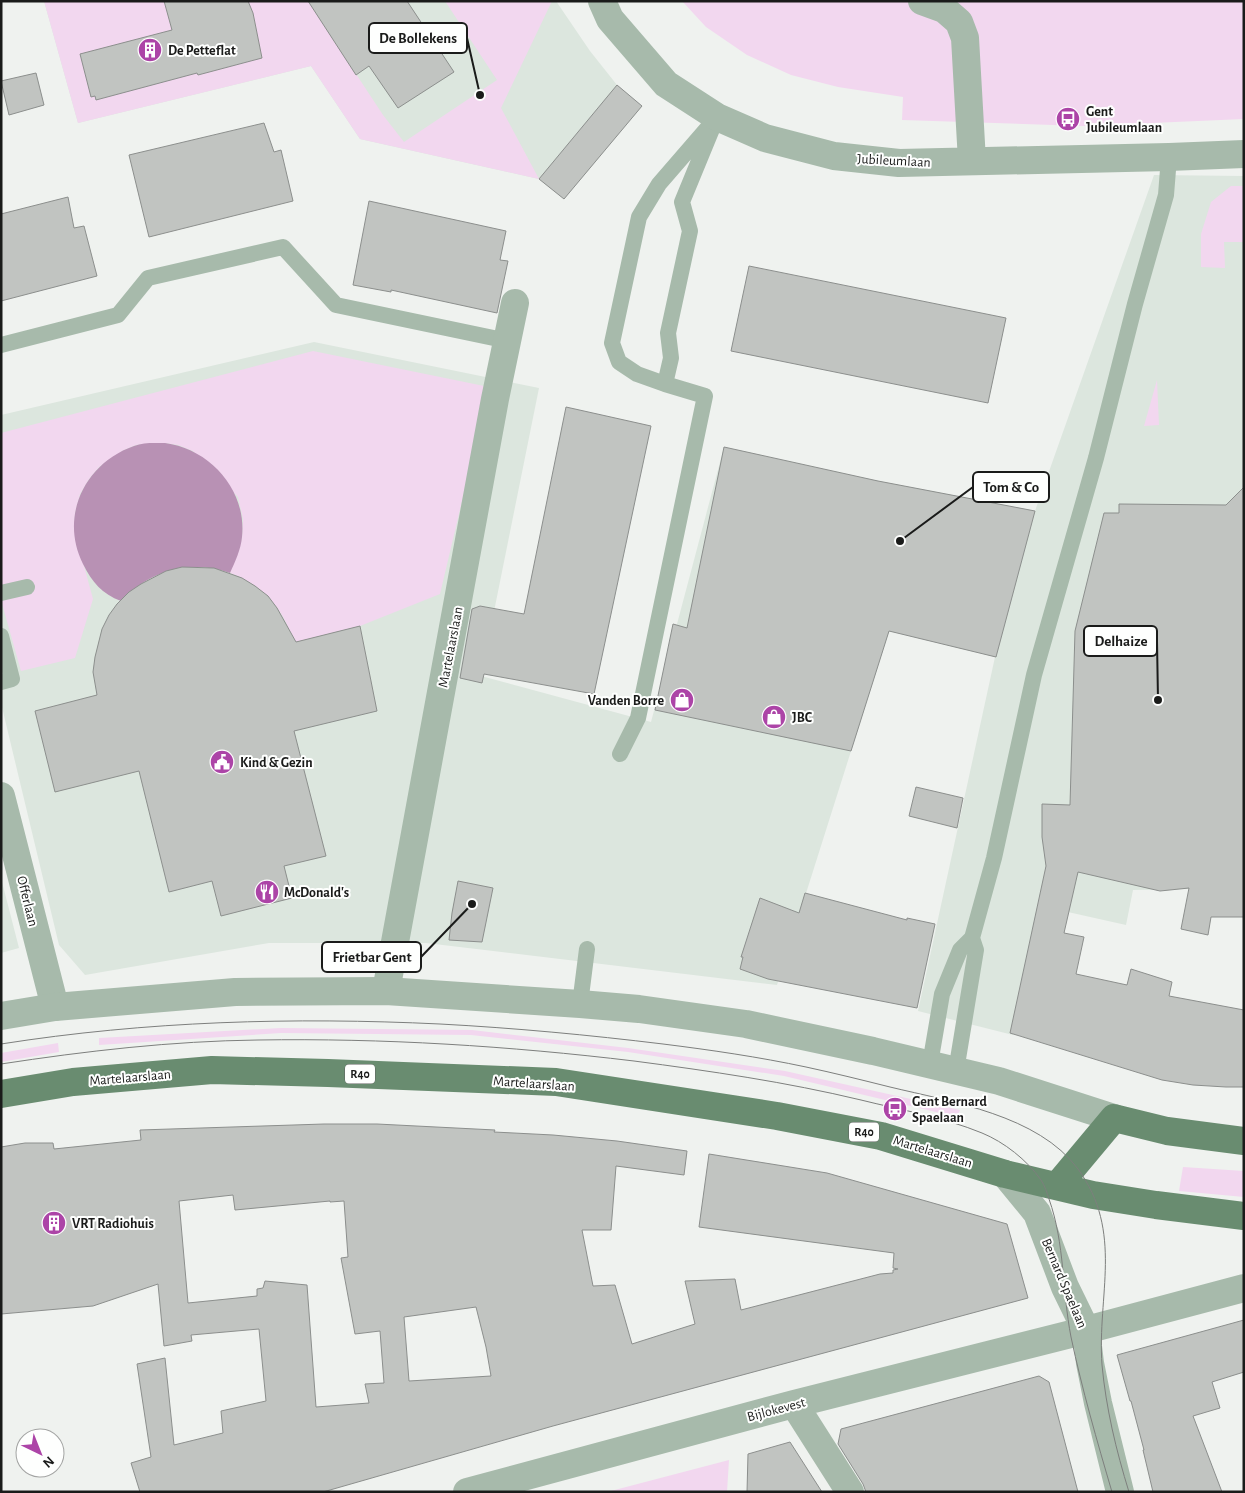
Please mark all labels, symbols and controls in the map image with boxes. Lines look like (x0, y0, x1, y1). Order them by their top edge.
callout: De Bollekens (369, 23, 467, 53)
text: De Bollekens (379, 31, 457, 46)
building icon: De Petteflat (137, 37, 163, 63)
place label: De Petteflat (168, 44, 236, 58)
place label: Gent Jubileumlaan (1086, 105, 1162, 135)
bus stop icon: Gent Jubileumlaan (1055, 106, 1081, 132)
street label: Jubileumlaan (857, 152, 931, 170)
callout: Tom & Co (973, 472, 1049, 502)
text: Tom & Co (983, 480, 1039, 495)
street label: Martelaarslaan (436, 606, 466, 689)
callout: Delhaize (1084, 626, 1157, 656)
text: Delhaize (1094, 634, 1148, 649)
shop icon: Vanden Borre (669, 687, 695, 713)
place label: Vanden Borre (588, 694, 664, 708)
shop icon: JBC (761, 704, 787, 730)
place label: JBC (792, 711, 813, 725)
public building icon: Kind & Gezin (209, 749, 235, 775)
place label: Kind & Gezin (240, 756, 313, 770)
street label: Offerlaan (14, 875, 40, 928)
restaurant icon: McDonald's (254, 879, 280, 905)
place label: McDonald's (284, 886, 349, 900)
callout: Frietbar Gent (322, 942, 421, 972)
text: Frietbar Gent (332, 950, 412, 965)
road number: R40 (345, 1064, 375, 1084)
street label: Martelaarslaan (89, 1067, 172, 1089)
street label: Martelaarslaan (493, 1074, 575, 1094)
place label: Gent Bernard Spaelaan (912, 1095, 987, 1125)
bus stop icon: Gent Bernard Spaelaan (882, 1096, 908, 1122)
road number: R40 (849, 1122, 879, 1142)
street label: Martelaarslaan (891, 1133, 974, 1171)
building icon: VRT Radiohuis (41, 1210, 67, 1236)
place label: VRT Radiohuis (72, 1217, 154, 1231)
street label: Bernard Spaelaan (1039, 1236, 1089, 1330)
street label: Bijlokevest (746, 1395, 807, 1424)
north arrow (15, 1428, 65, 1478)
text: N (40, 1453, 57, 1470)

